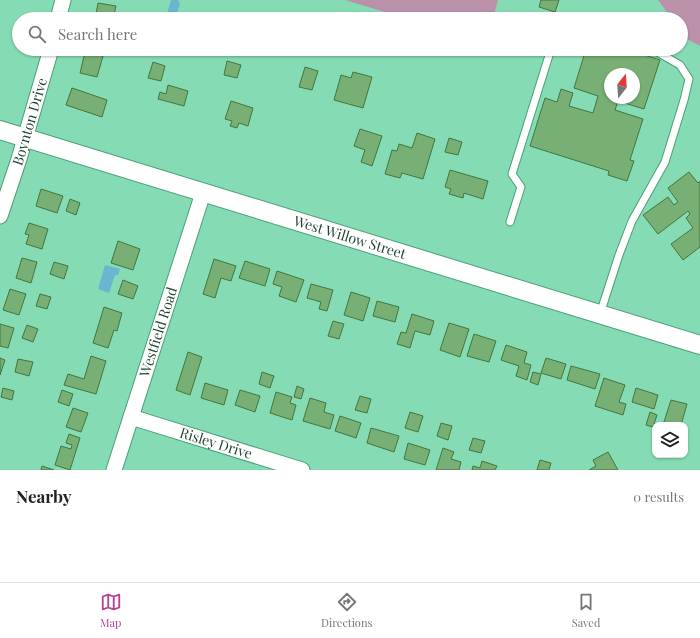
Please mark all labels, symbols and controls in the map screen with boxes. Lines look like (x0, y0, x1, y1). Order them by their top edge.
search box (12, 12, 688, 56)
icon: search (26, 23, 48, 45)
text: Search here (58, 24, 137, 44)
north arrow (604, 68, 640, 104)
street label: Boynton Drive (8, 75, 51, 168)
street label: West Willow Street (291, 211, 409, 263)
street label: Westfield Road (134, 285, 181, 380)
map controls (652, 422, 688, 458)
button: layers (652, 422, 688, 458)
street label: Risley Drive (178, 423, 255, 463)
text: Nearby (16, 485, 71, 507)
text: 0 results (633, 488, 684, 505)
tab: Map (100, 591, 122, 630)
tab: Directions (321, 591, 372, 630)
tab: Saved (572, 591, 600, 630)

